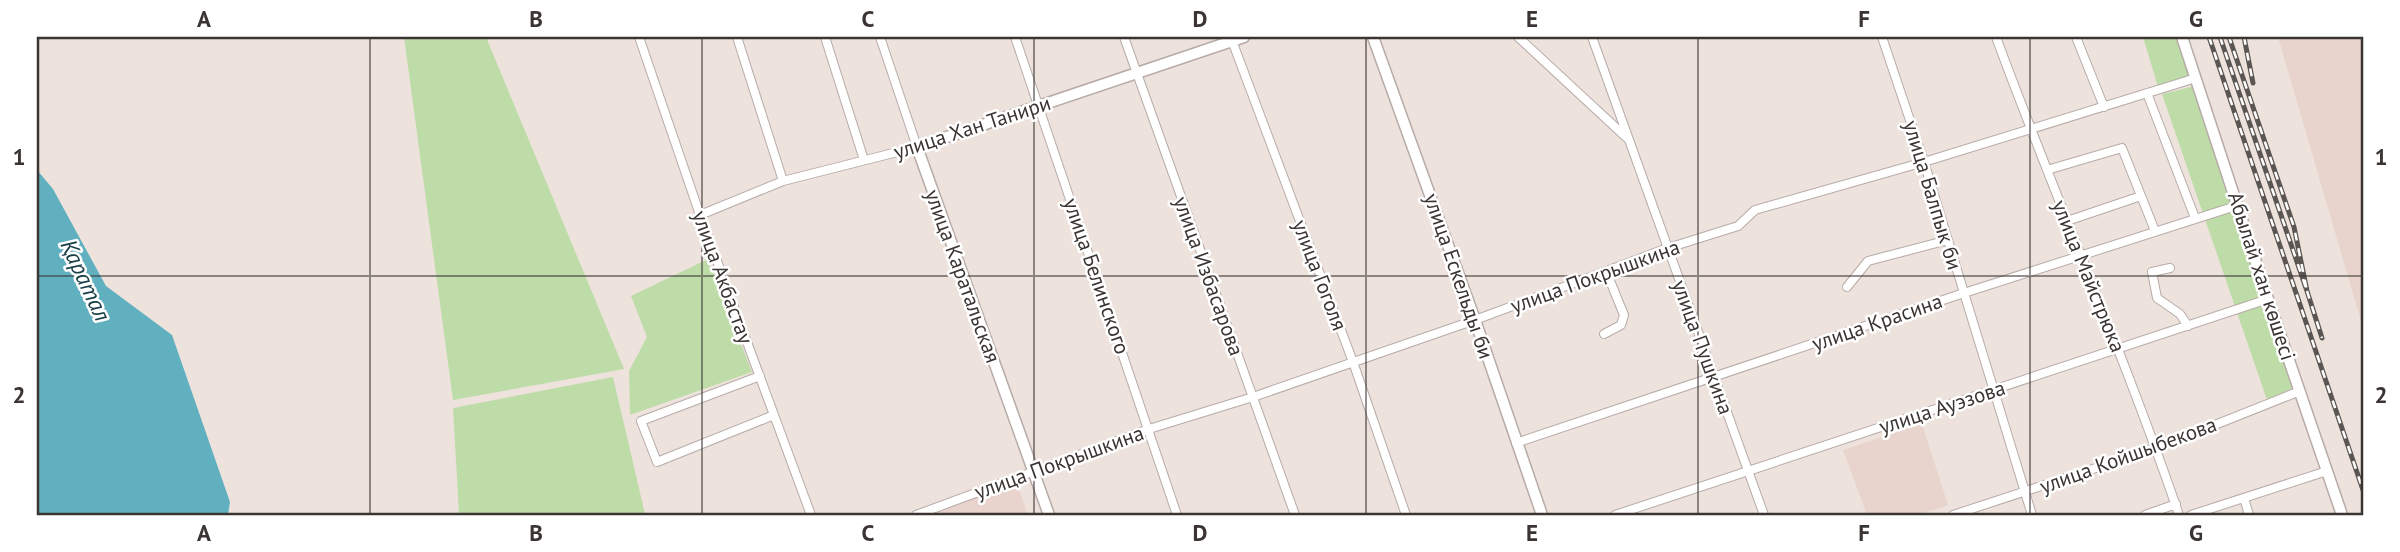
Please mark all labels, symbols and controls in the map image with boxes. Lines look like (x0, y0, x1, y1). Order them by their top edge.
text: A (197, 4, 211, 33)
text: B (529, 4, 543, 33)
text: C (862, 4, 875, 33)
text: D (1193, 4, 1207, 33)
text: E (1526, 4, 1538, 33)
text: F (1858, 4, 1870, 33)
text: G (2189, 4, 2203, 33)
street label: улица Хан Танири (890, 89, 1054, 165)
street label: улица Балпык би (1897, 117, 1969, 273)
text: 1 (12, 142, 26, 171)
text: 1 (2374, 142, 2388, 171)
street label: улица Каратальская (919, 185, 1007, 367)
street label: Абылай хан көшесі (2222, 188, 2302, 364)
street label: улица Ескельды би (1418, 190, 1500, 362)
street label: улица Избасарова (1168, 193, 1250, 359)
street label: улица Белинского (1058, 194, 1136, 358)
street label: улица Майстрюка (2046, 196, 2132, 356)
street label: улица Акбастау (686, 207, 760, 348)
street label: улица Гоголя (1287, 216, 1353, 334)
street label: улица Покрышкина (1507, 233, 1683, 319)
water label: Қаратал (54, 234, 118, 326)
street label: улица Пушкина (1666, 276, 1740, 418)
street label: улица Красина (1808, 287, 1946, 357)
street label: улица Ауэзова (1876, 374, 2008, 440)
text: 2 (12, 380, 26, 409)
text: 2 (2374, 380, 2388, 409)
street label: улица Койшыбекова (2036, 410, 2220, 500)
street label: улица Покрышкина (971, 419, 1147, 505)
text: A (197, 518, 211, 547)
text: B (529, 518, 543, 547)
text: C (862, 518, 875, 547)
text: D (1193, 518, 1207, 547)
text: E (1526, 518, 1538, 547)
text: F (1858, 518, 1870, 547)
text: G (2189, 518, 2203, 547)

